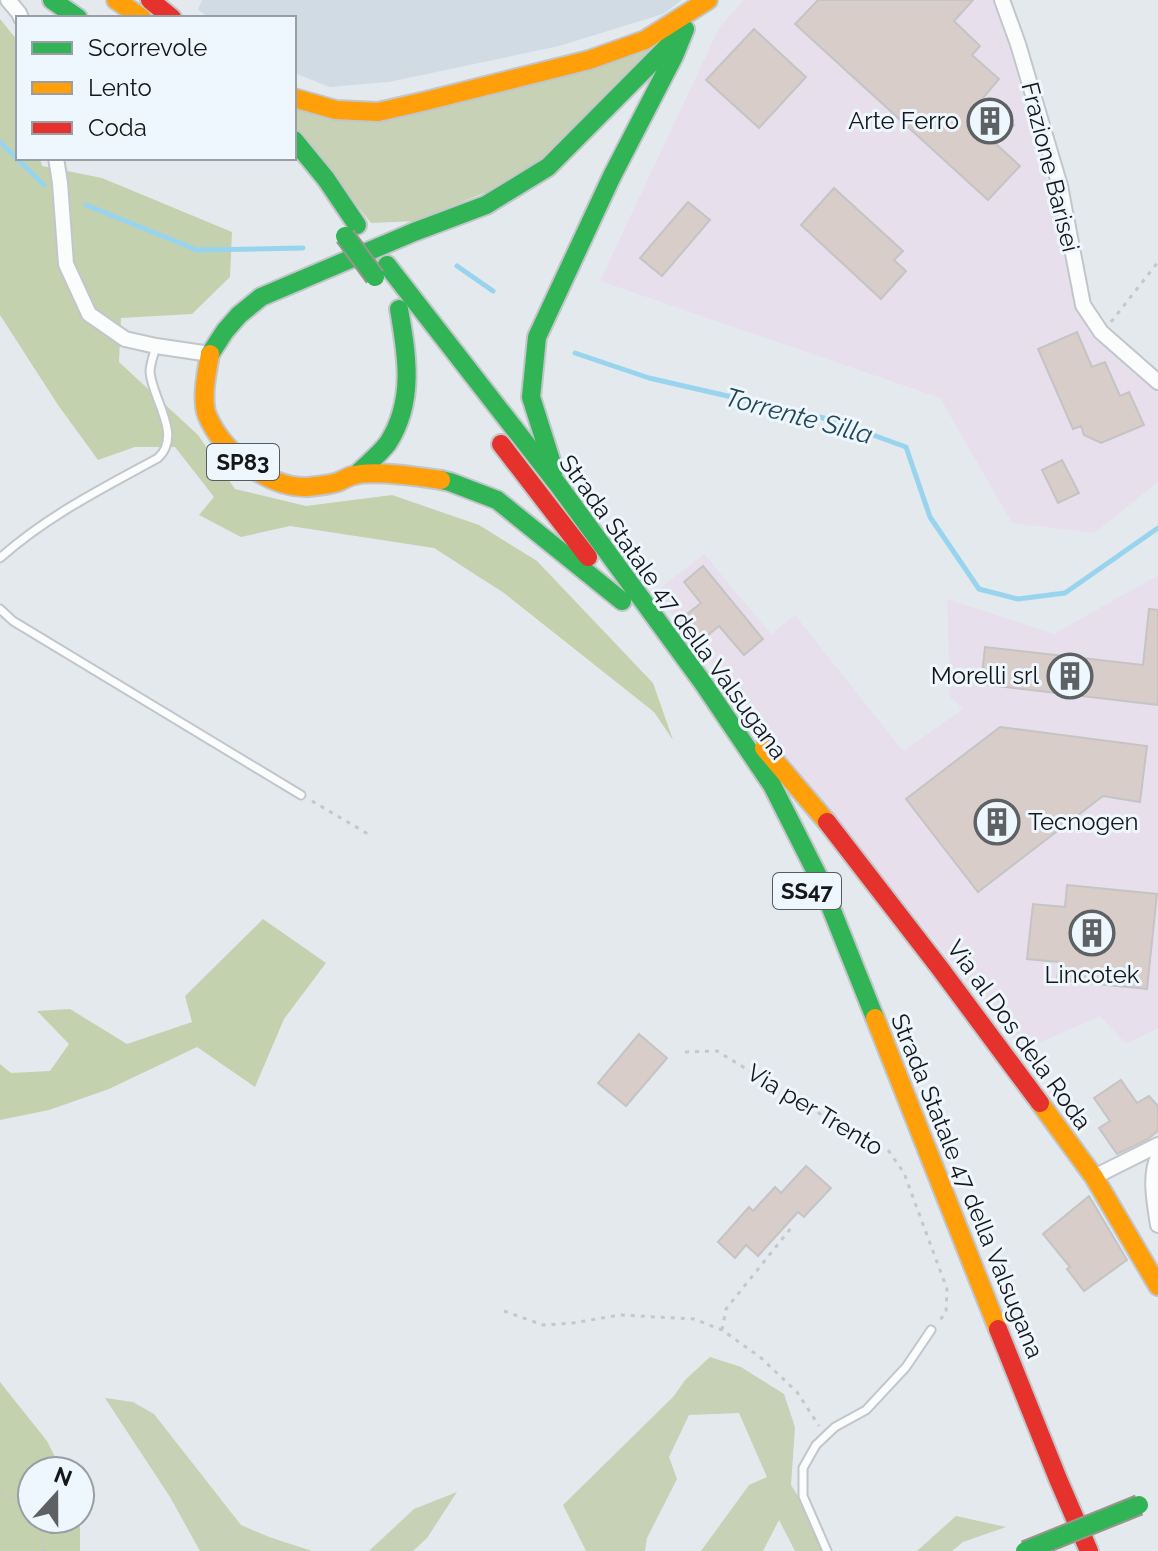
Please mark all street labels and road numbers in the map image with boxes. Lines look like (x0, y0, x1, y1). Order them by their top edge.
street label: Frazione Barisei (1015, 79, 1086, 255)
road number: SP83 (207, 444, 279, 480)
street label: Strada Statale 47 della Valsugana (553, 449, 794, 765)
road number: SS47 (773, 873, 841, 909)
street label: Via al Dos dela Roda (941, 934, 1098, 1135)
street label: Strada Statale 47 della Valsugana (885, 1009, 1050, 1362)
street label: Via per Trento (742, 1058, 889, 1162)

